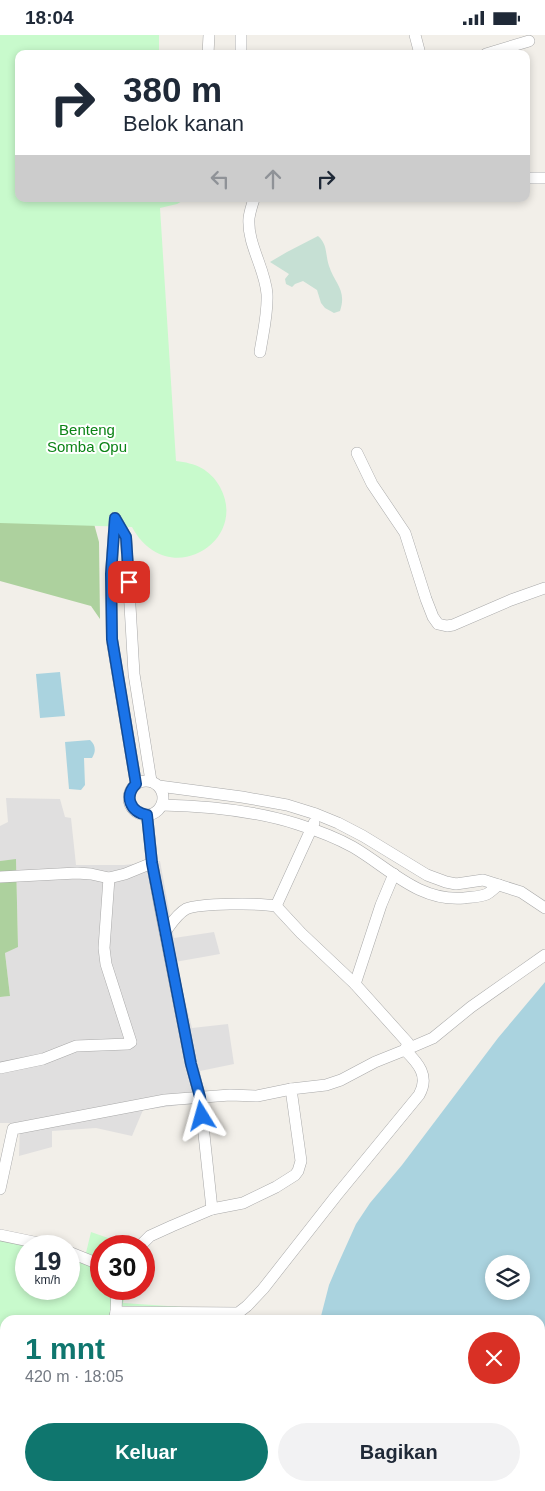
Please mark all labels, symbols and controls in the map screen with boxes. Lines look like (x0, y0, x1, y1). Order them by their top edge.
text: 18:04 (25, 7, 74, 28)
icon: right (40, 70, 105, 135)
text: 380 m (123, 70, 222, 109)
text: Belok kanan (123, 111, 244, 136)
icon: left (206, 165, 234, 193)
icon: ahead (259, 165, 287, 193)
icon: right (312, 165, 340, 193)
park label: Benteng Somba Opu (47, 421, 127, 455)
pin (108, 561, 150, 603)
icon: arrive (115, 568, 143, 596)
position arrow (175, 1089, 227, 1141)
speed limit sign: 30 (90, 1235, 155, 1300)
text: 19 (34, 1247, 61, 1275)
map controls (485, 1255, 530, 1300)
button: layers (485, 1255, 530, 1300)
text: km/h (34, 1273, 61, 1287)
text: 1 mnt (25, 1332, 105, 1365)
button: close (468, 1332, 520, 1384)
text: 420 m · 18:05 (25, 1368, 124, 1385)
button: Keluar (25, 1423, 268, 1481)
button: Bagikan (278, 1423, 520, 1481)

